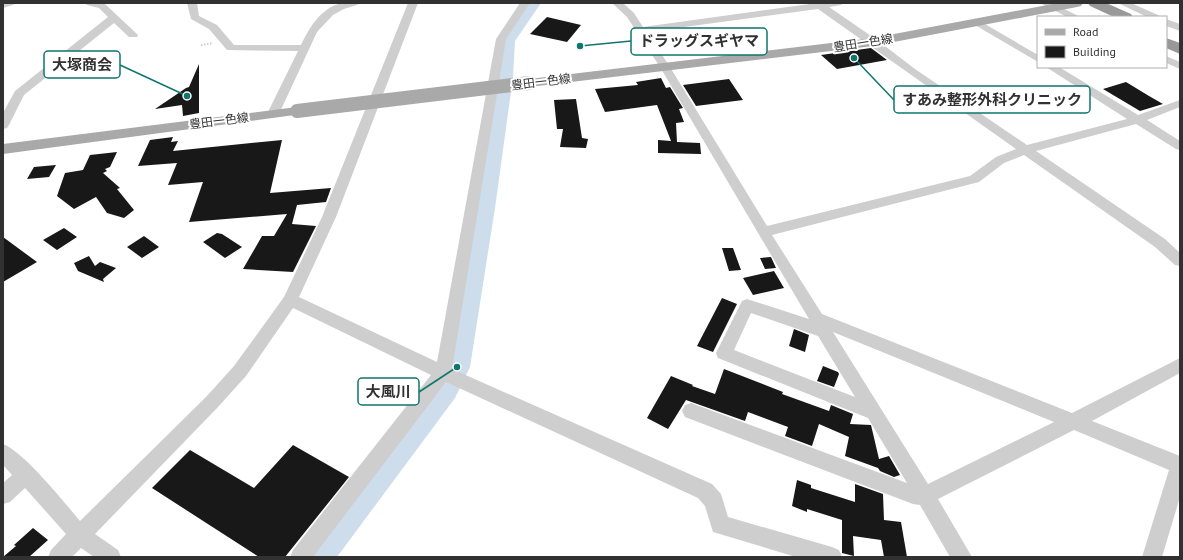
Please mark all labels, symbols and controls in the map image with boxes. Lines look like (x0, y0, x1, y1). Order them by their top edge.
legend (1037, 16, 1167, 68)
text: Road (1073, 24, 1098, 39)
callout: ドラッグスギヤマ (631, 28, 767, 55)
street label: 豊田一色線 (832, 30, 894, 55)
text: ドラッグスギヤマ (639, 31, 759, 50)
text: Building (1073, 44, 1116, 59)
callout: 大塚商会 (44, 51, 120, 78)
text: 大塚商会 (52, 55, 112, 74)
street label: 豊田一色線 (510, 70, 572, 93)
callout: すあみ整形外科クリニック (894, 86, 1090, 113)
text: すあみ整形外科クリニック (902, 90, 1082, 109)
street label: 豊田一色線 (188, 109, 250, 132)
callout: 大風川 (358, 378, 419, 405)
text: 大風川 (365, 382, 411, 401)

